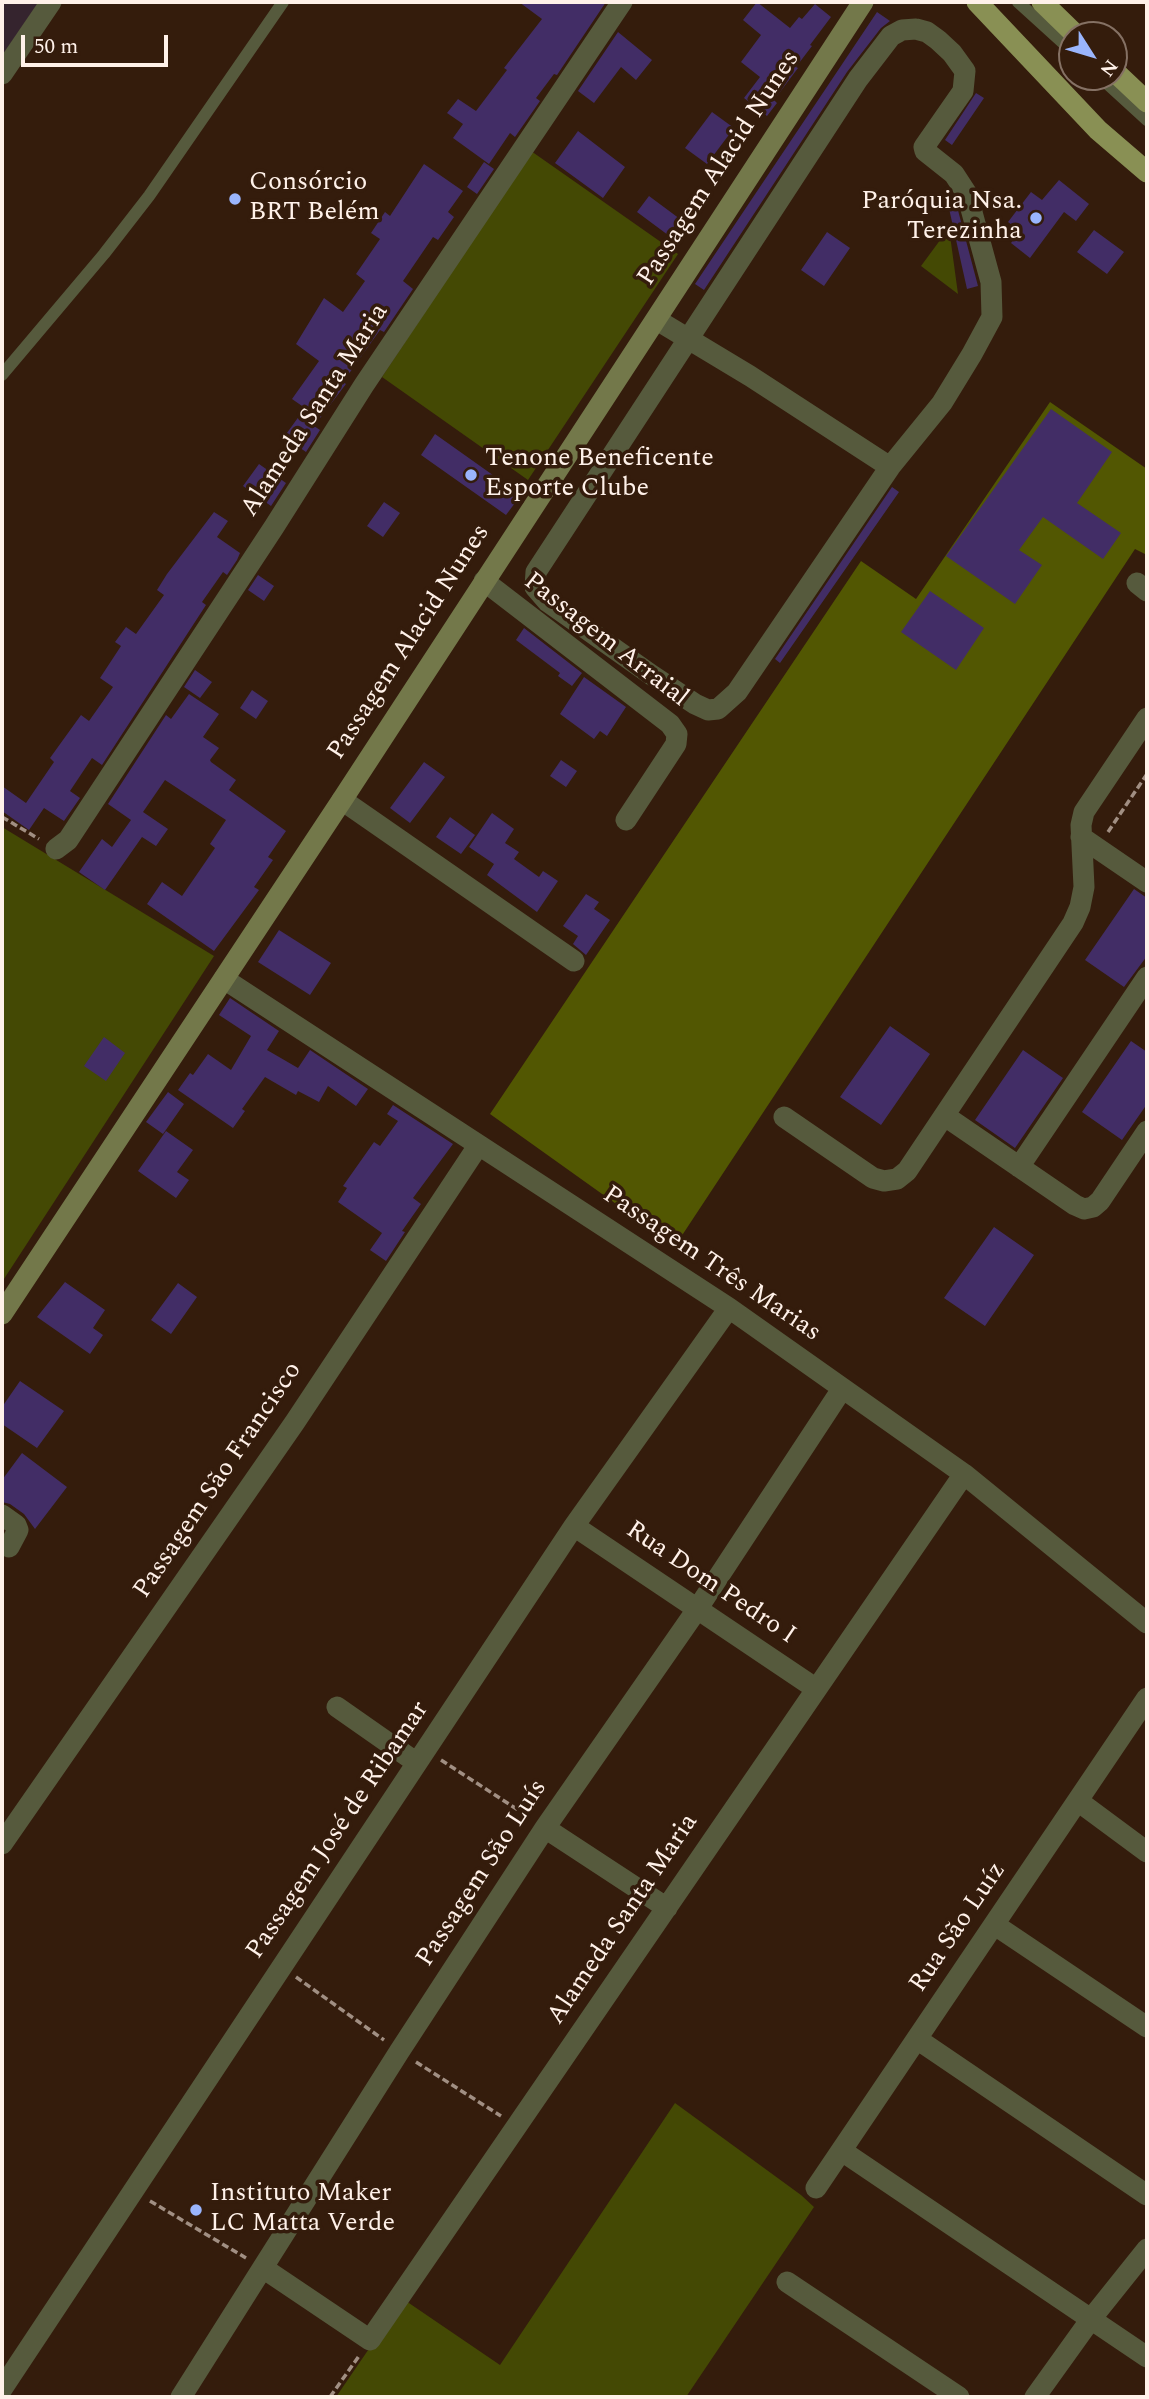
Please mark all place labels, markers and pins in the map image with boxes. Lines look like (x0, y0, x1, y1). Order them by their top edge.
place label: Consórcio BRT Belém (249, 168, 380, 230)
place label: Paróquia Nsa. Terezinha (861, 187, 1022, 248)
marker: Consórcio BRT Belém (227, 191, 243, 207)
marker: Paróquia Nsa. Terezinha (1028, 210, 1044, 226)
place label: Tenone Beneficente Esporte Clube (485, 444, 714, 505)
marker: Tenone Beneficente Esporte Clube (463, 467, 479, 483)
place label: Instituto Maker LC Matta Verde (210, 2179, 395, 2240)
marker: Instituto Maker LC Matta Verde (188, 2202, 204, 2218)

